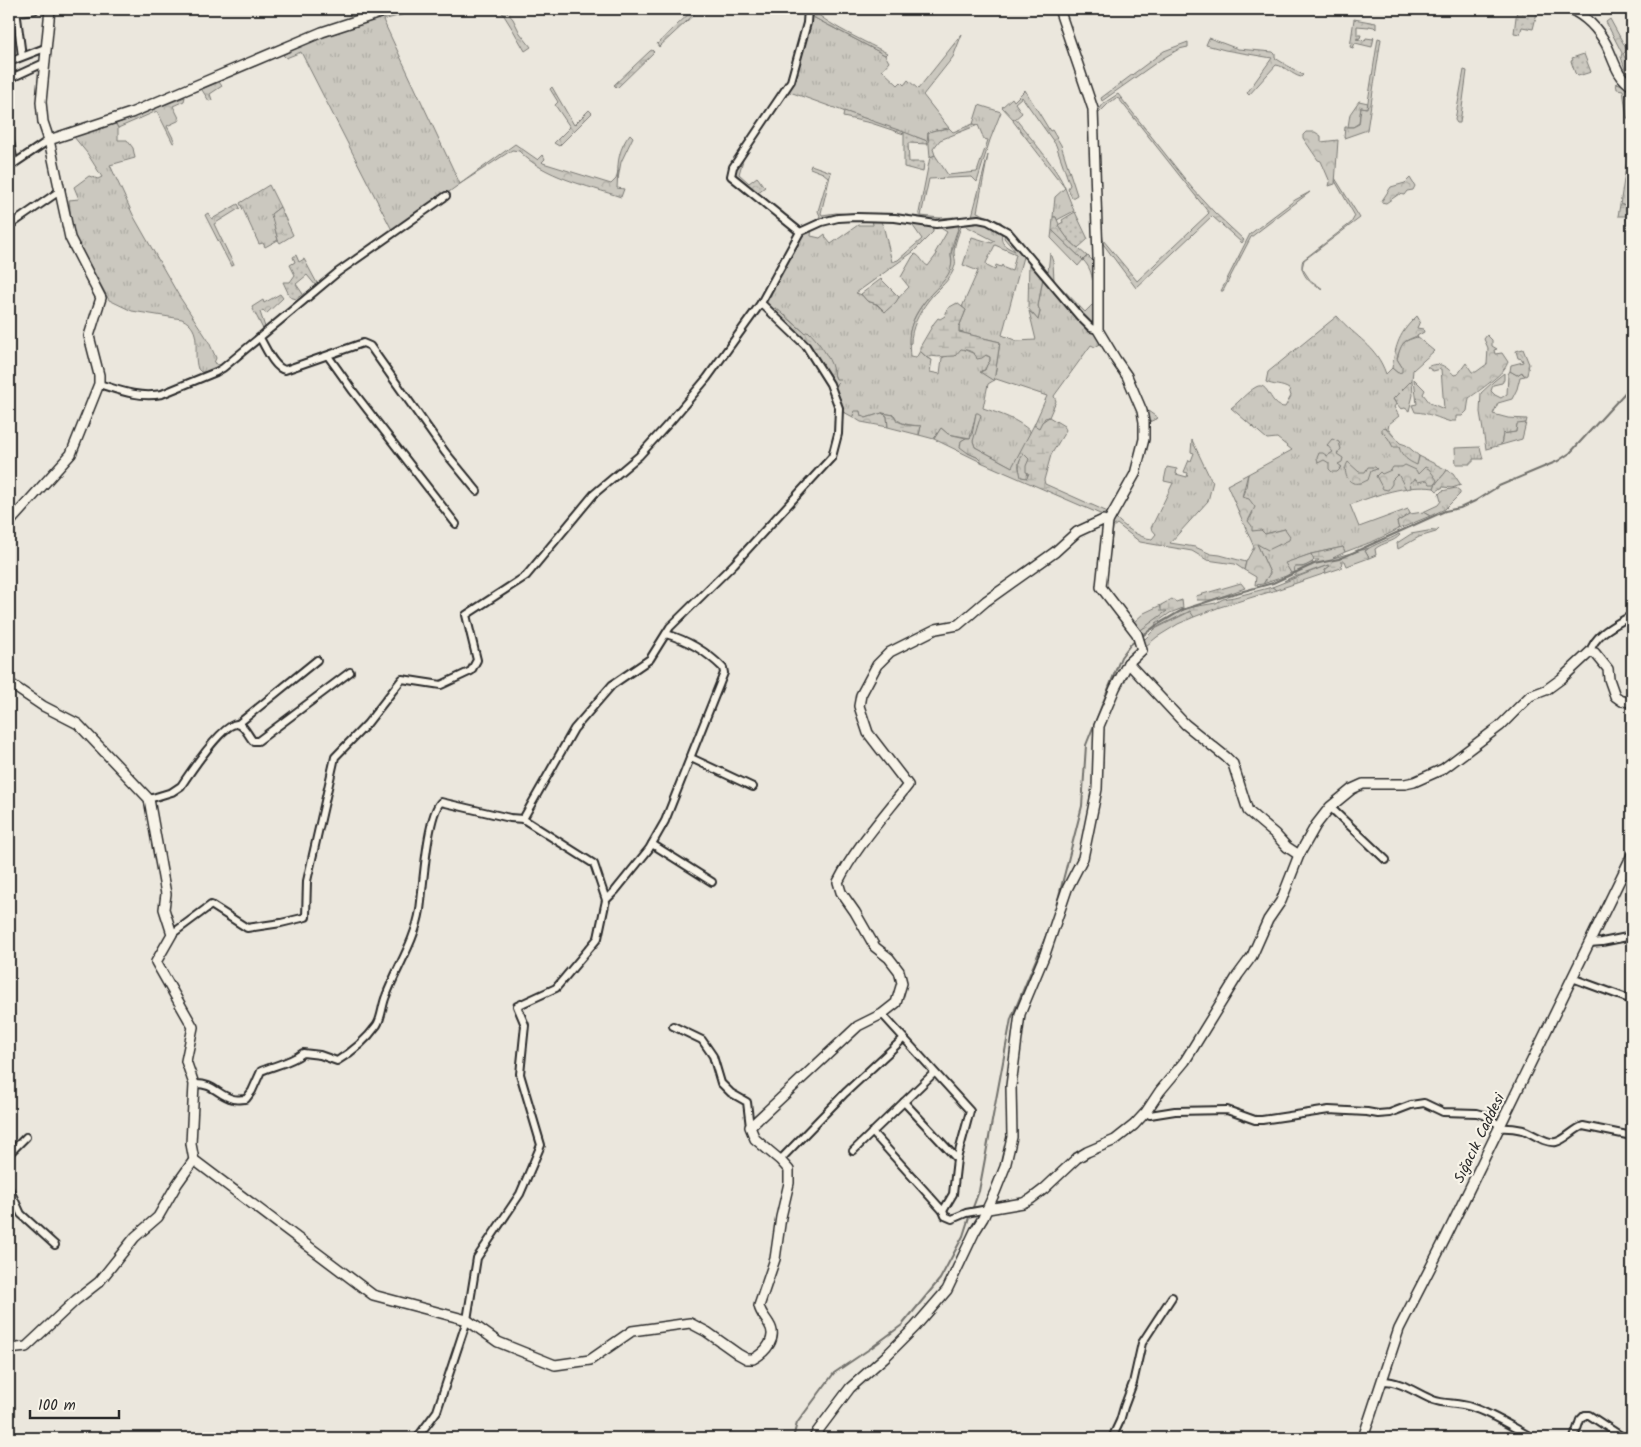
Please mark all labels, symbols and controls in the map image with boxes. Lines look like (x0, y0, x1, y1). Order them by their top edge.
street label: Sığacık Caddesi (1448, 1088, 1513, 1187)
scale bar (30, 1387, 119, 1419)
text: 100 m (38, 1394, 76, 1418)

